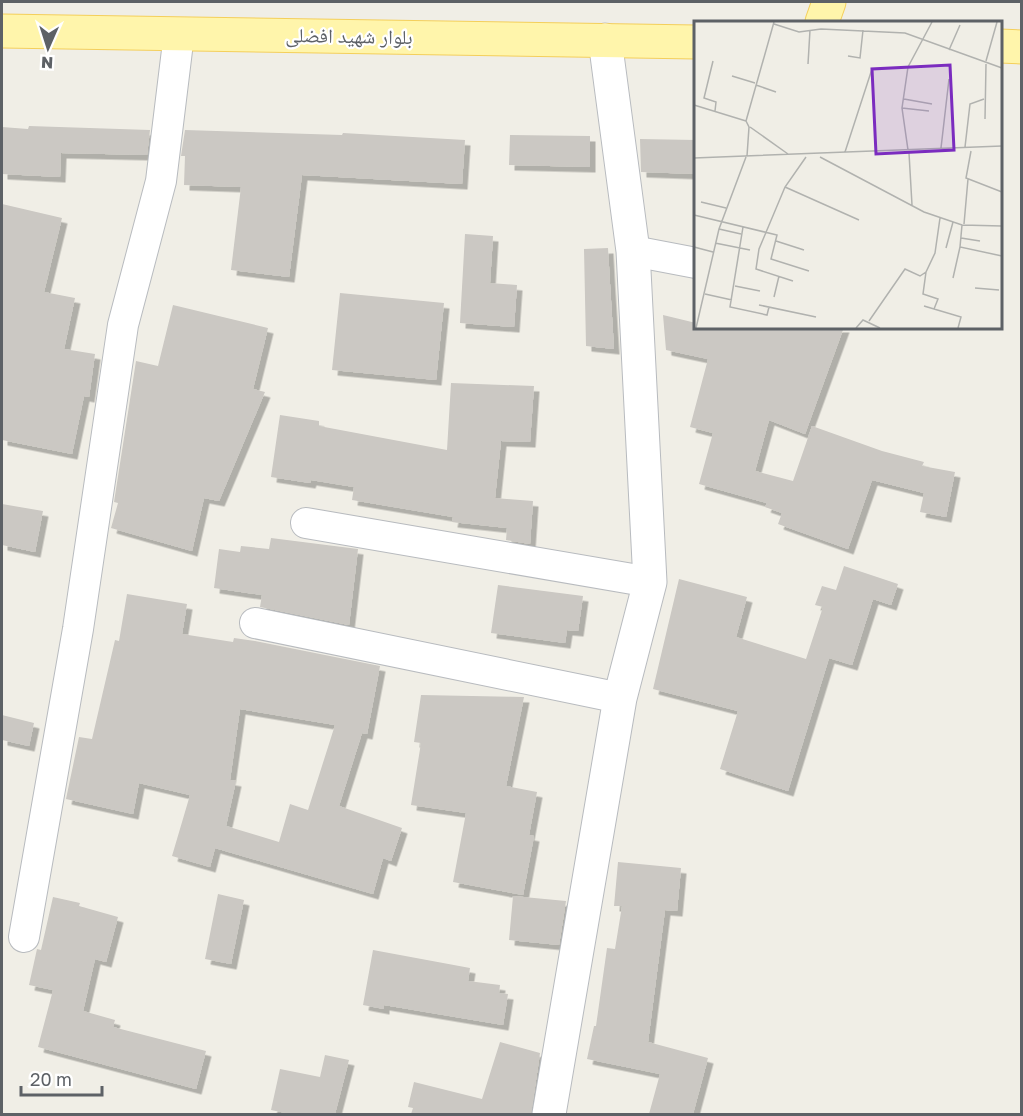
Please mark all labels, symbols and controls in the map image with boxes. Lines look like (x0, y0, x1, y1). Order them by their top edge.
north arrow (18, 18, 78, 78)
inset map (694, 21, 1002, 328)
street label: بلوار شهید افضلی (285, 22, 413, 49)
text: N (41, 53, 54, 73)
scale bar (21, 1059, 102, 1097)
text: 20 m (30, 1068, 72, 1090)

